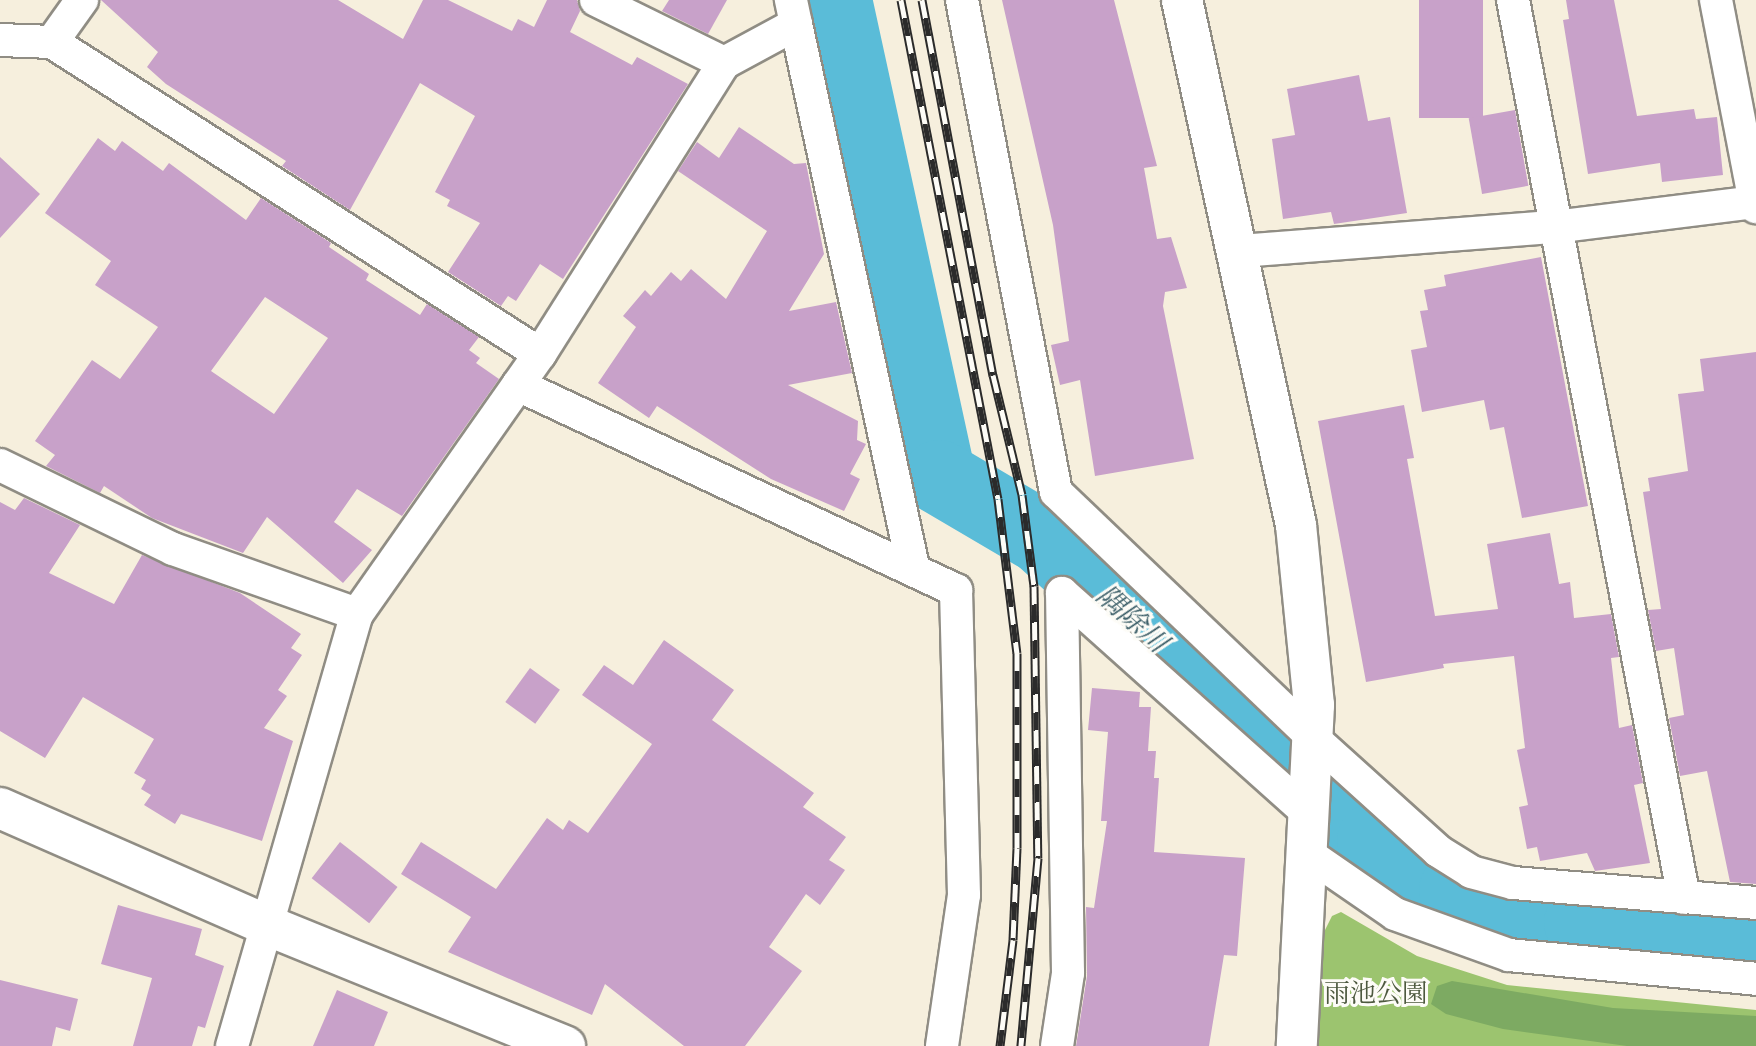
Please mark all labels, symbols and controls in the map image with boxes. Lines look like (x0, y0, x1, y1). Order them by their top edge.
water label: 隅除川 (1090, 578, 1174, 660)
park label: 雨池公園 (1324, 978, 1428, 1010)

